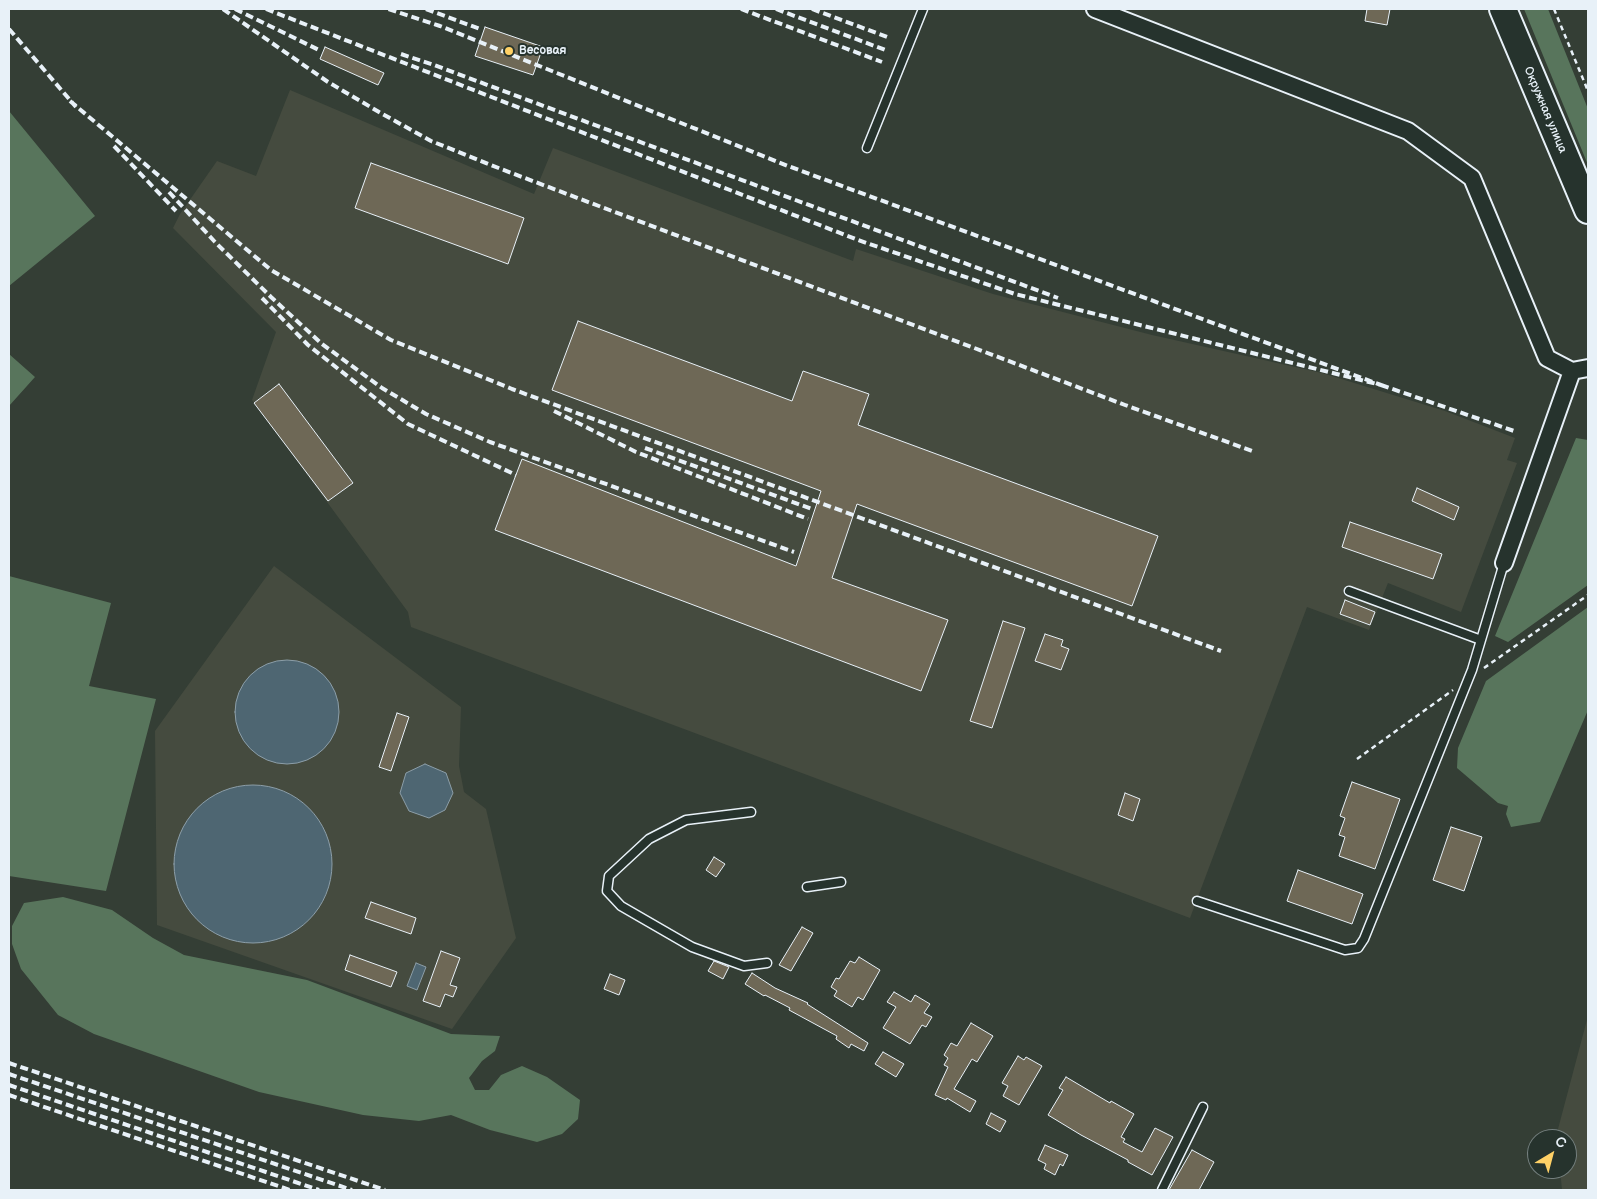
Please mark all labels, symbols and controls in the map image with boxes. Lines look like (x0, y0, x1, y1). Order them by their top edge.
place label: Весовая (519, 44, 566, 58)
marker: Весовая (503, 45, 515, 57)
street label: Окружная улица (1520, 65, 1570, 155)
north arrow (1527, 1129, 1577, 1179)
text: С (1552, 1133, 1570, 1152)

